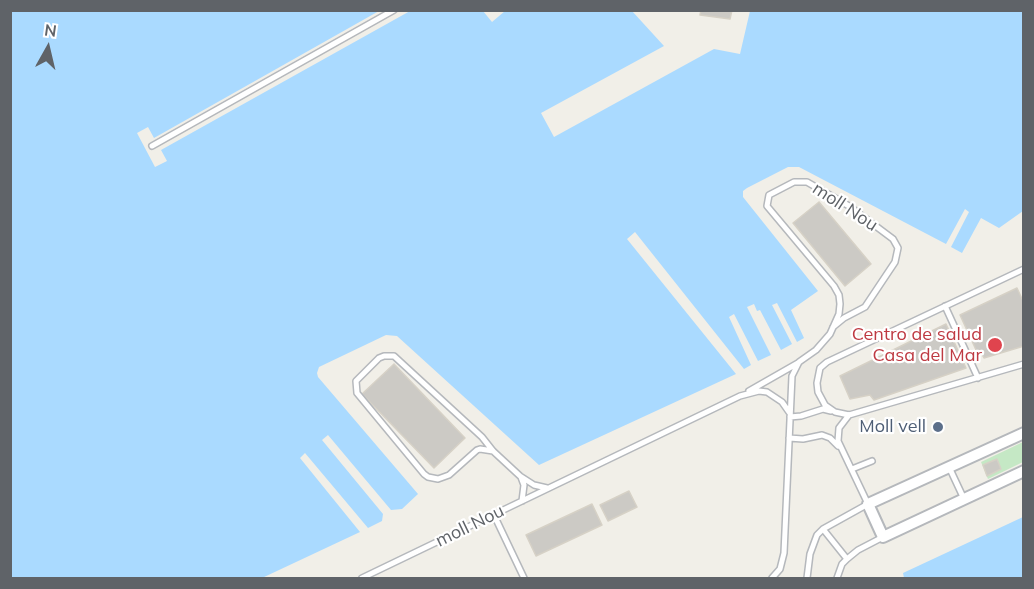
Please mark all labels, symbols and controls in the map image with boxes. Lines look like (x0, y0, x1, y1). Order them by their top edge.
north arrow (18, 18, 78, 78)
text: N (43, 19, 58, 41)
street label: moll Nou (808, 178, 882, 236)
place label: Centro de salud Casa del Mar (852, 324, 982, 366)
marker: Centro de salud Casa del Mar (986, 336, 1004, 354)
place label: Moll vell (859, 416, 926, 438)
marker: Moll vell (931, 420, 945, 434)
street label: moll Nou (432, 500, 508, 552)

